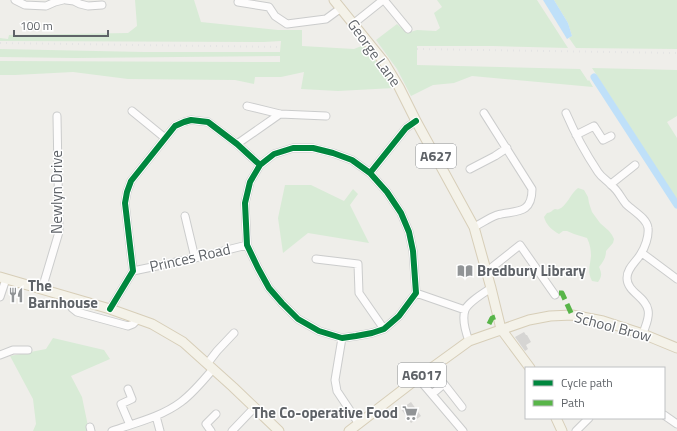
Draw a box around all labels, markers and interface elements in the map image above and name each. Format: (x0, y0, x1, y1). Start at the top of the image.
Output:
scale bar (14, 12, 108, 38)
street label: George Lane (342, 14, 407, 91)
text: 100 m (20, 16, 53, 35)
road number: A627 (416, 144, 456, 168)
street label: Newlyn Drive (45, 150, 68, 234)
street label: Princes Road (147, 237, 233, 278)
place label: Bredbury Library (477, 259, 586, 282)
library icon: Bredbury Library (456, 262, 474, 280)
place label: The Barnhouse (28, 274, 98, 314)
restaurant icon: The Barnhouse (7, 286, 25, 304)
street label: School Brow (572, 305, 654, 348)
road number: A6017 (398, 363, 446, 387)
legend (525, 367, 665, 419)
text: Cycle path (561, 373, 613, 392)
text: Path (561, 393, 585, 412)
place label: The Co-operative Food (252, 401, 398, 424)
supermarket icon: The Co-operative Food (401, 404, 419, 422)

